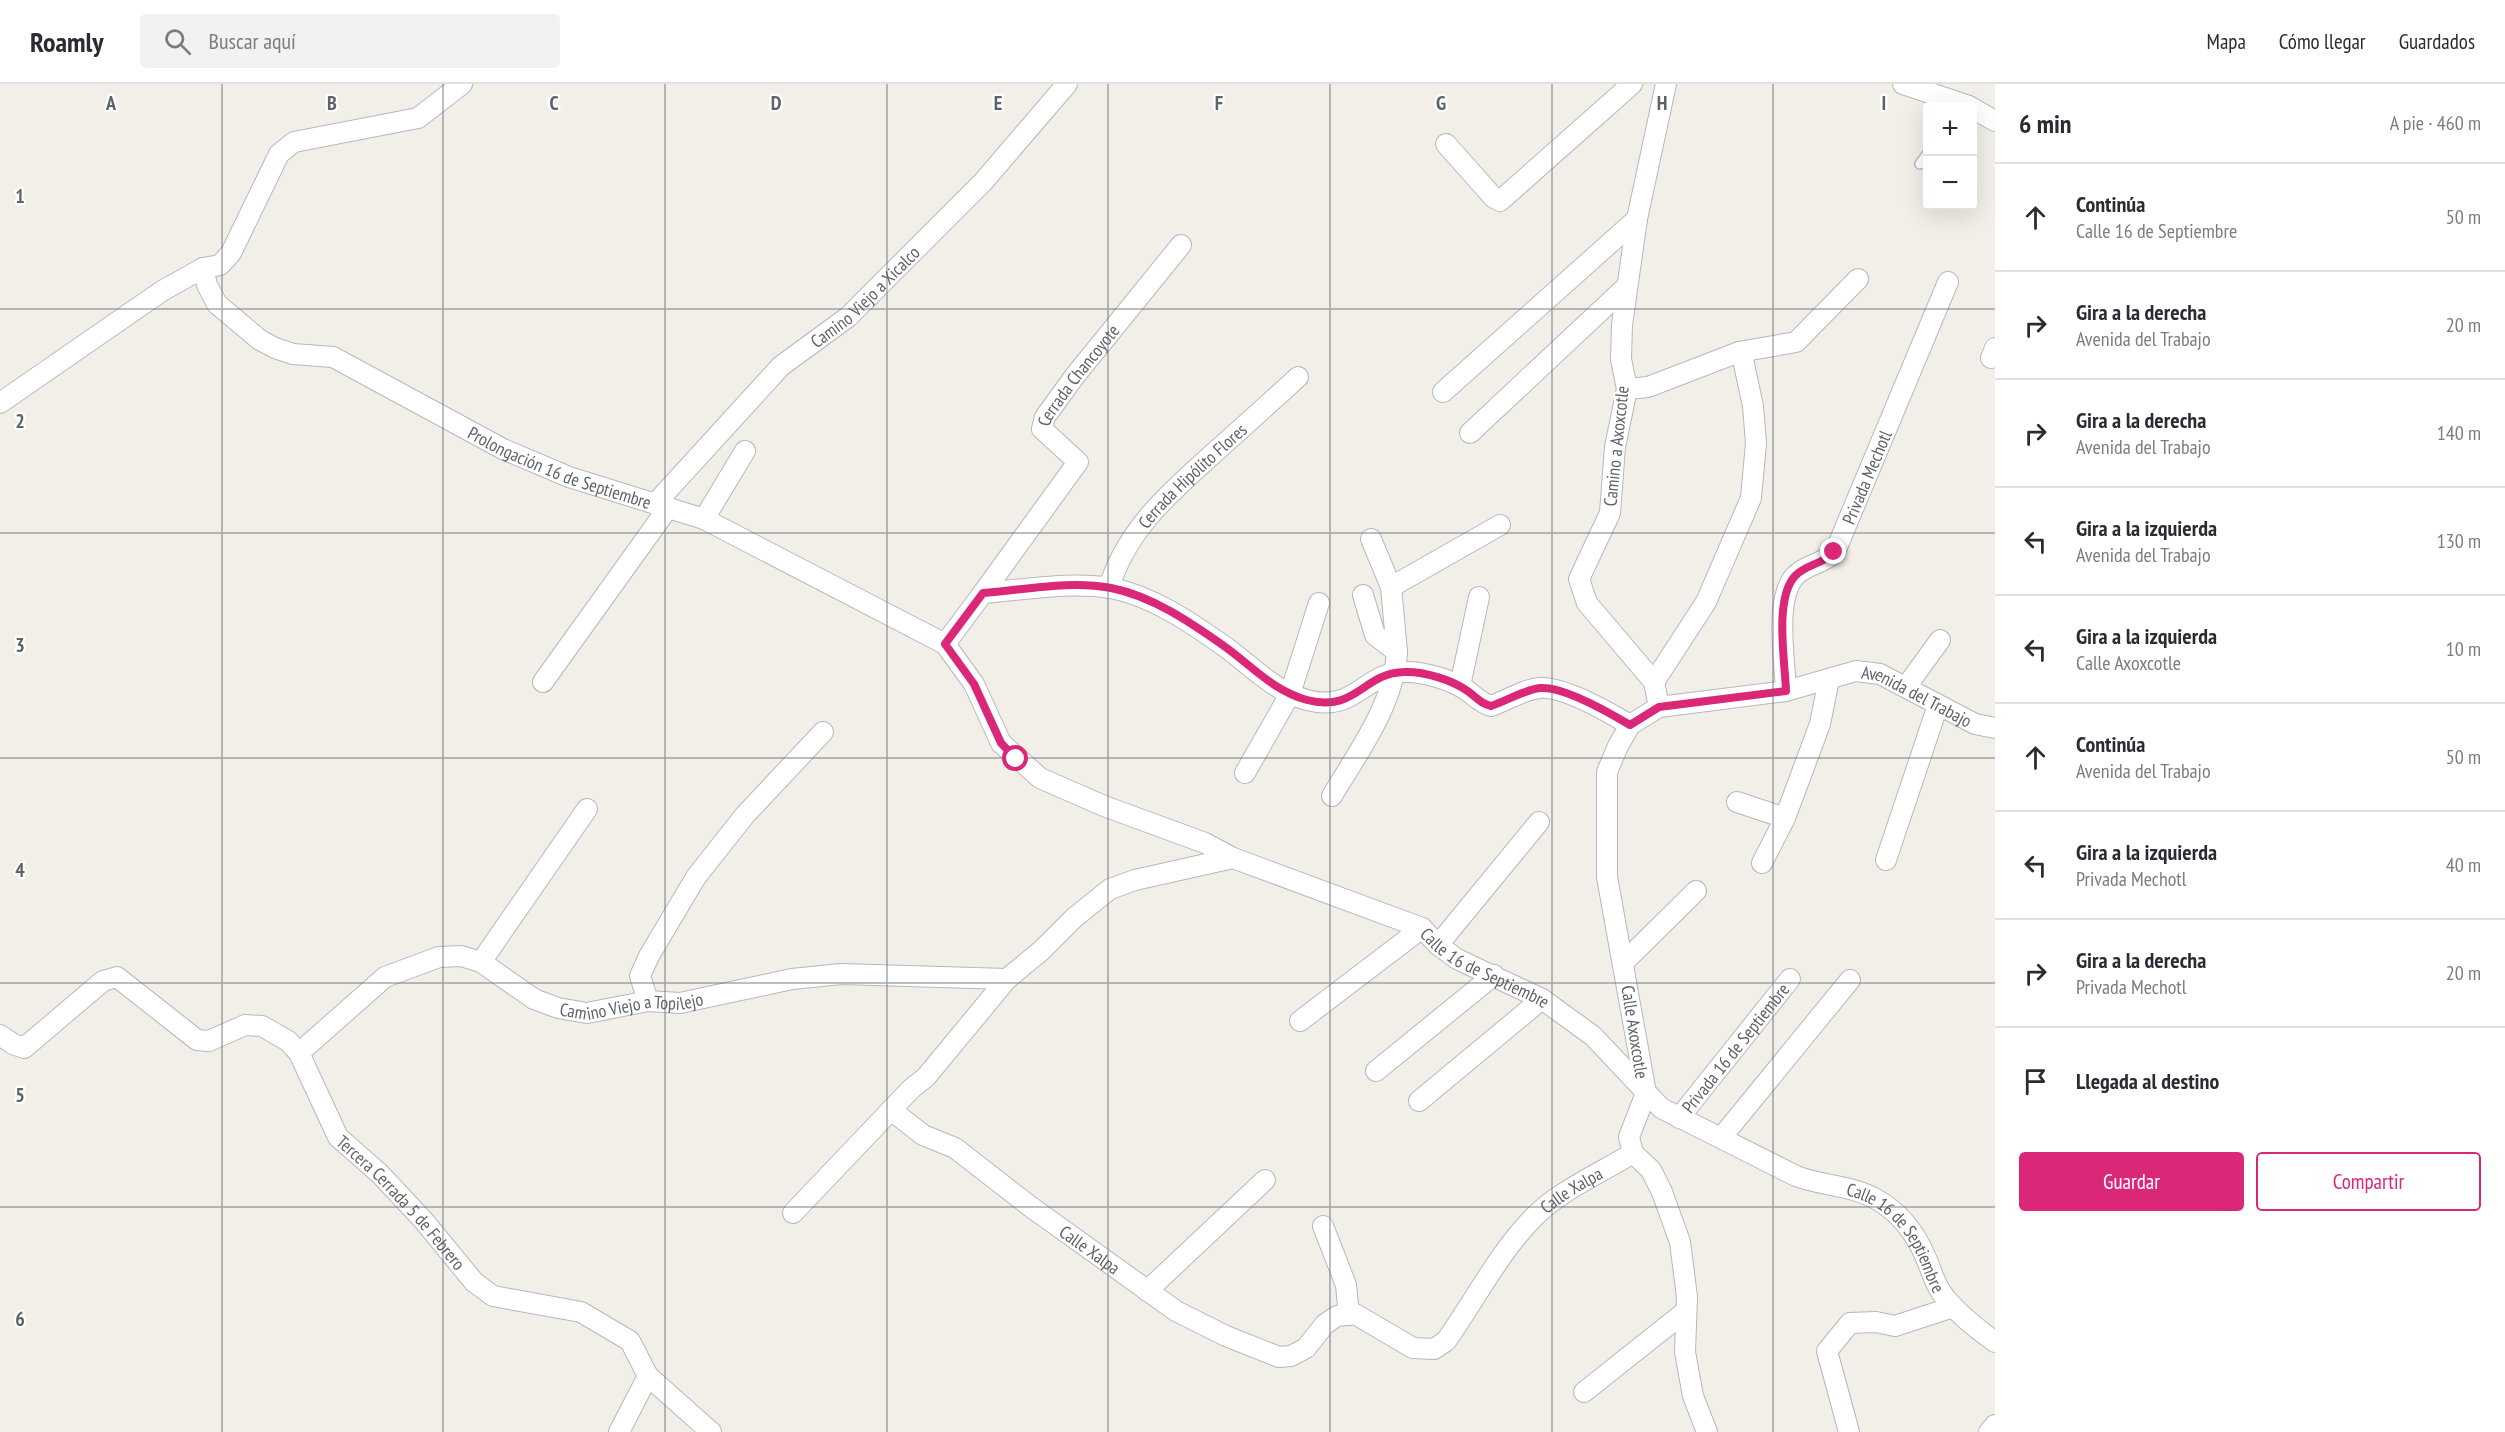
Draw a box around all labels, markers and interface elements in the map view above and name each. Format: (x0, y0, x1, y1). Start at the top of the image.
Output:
search box (140, 14, 560, 68)
text: Roamly (30, 23, 104, 60)
icon: search (161, 25, 194, 58)
text: Buscar aquí (209, 27, 296, 55)
text: Mapa (2207, 28, 2246, 55)
text: Cómo llegar (2279, 28, 2366, 55)
text: Guardados (2399, 28, 2475, 55)
text: A (105, 90, 117, 116)
text: B (327, 90, 337, 116)
text: C (549, 90, 559, 116)
text: D (771, 90, 782, 116)
text: E (994, 90, 1002, 116)
text: F (1215, 90, 1223, 116)
text: G (1436, 90, 1446, 116)
text: H (1657, 90, 1667, 116)
text: I (1882, 90, 1886, 116)
map controls (1923, 102, 1977, 210)
button: + (1923, 102, 1977, 156)
text: 6 min (2019, 107, 2072, 140)
text: A pie · 460 m (2390, 110, 2481, 136)
button: − (1923, 156, 1977, 210)
text: 1 (15, 183, 25, 209)
text: Continúa (2076, 190, 2145, 218)
icon: ahead (2019, 201, 2052, 234)
text: 50 m (2446, 204, 2481, 230)
text: Calle 16 de Septiembre (2076, 218, 2237, 244)
street label: Camino Viejo a Xicalco (806, 241, 924, 352)
text: Gira a la derecha (2076, 298, 2206, 326)
icon: right (2019, 309, 2052, 342)
text: 20 m (2446, 312, 2481, 338)
street label: Cerrada Chancoyote (1032, 319, 1124, 428)
text: Avenida del Trabajo (2076, 326, 2211, 352)
street label: Camino a Axoxcotle (1598, 385, 1634, 507)
text: Gira a la derecha (2076, 406, 2206, 434)
text: 2 (15, 408, 25, 434)
icon: right (2019, 417, 2052, 450)
street label: Cerrada Hipólito Flores (1132, 418, 1251, 533)
text: 140 m (2437, 420, 2481, 446)
street label: Prolongación 16 de Septiembre (464, 421, 654, 513)
street label: Privada Mechotl (1837, 426, 1897, 527)
text: Avenida del Trabajo (2076, 434, 2211, 460)
text: Gira a la izquierda (2076, 514, 2217, 542)
icon: left (2019, 525, 2052, 558)
text: 130 m (2437, 528, 2481, 554)
route end (1820, 538, 1846, 564)
text: Avenida del Trabajo (2076, 542, 2211, 568)
text: Gira a la izquierda (2076, 622, 2217, 650)
text: 3 (15, 632, 25, 658)
icon: left (2019, 633, 2052, 666)
text: 10 m (2446, 636, 2481, 662)
text: Calle Axoxcotle (2076, 650, 2181, 676)
street label: Avenida del Trabajo (1860, 660, 1976, 732)
text: Continúa (2076, 730, 2145, 758)
icon: ahead (2019, 741, 2052, 774)
text: 50 m (2446, 744, 2481, 770)
route start (1002, 745, 1028, 771)
text: Avenida del Trabajo (2076, 758, 2211, 784)
text: Gira a la izquierda (2076, 838, 2217, 866)
icon: left (2019, 849, 2052, 882)
text: 40 m (2446, 852, 2481, 878)
text: 4 (15, 857, 25, 883)
text: Privada Mechotl (2076, 866, 2187, 892)
street label: Calle 16 de Septiembre (1416, 922, 1555, 1013)
text: Gira a la derecha (2076, 946, 2206, 974)
icon: right (2019, 957, 2052, 990)
text: 20 m (2446, 960, 2481, 986)
text: Privada Mechotl (2076, 974, 2187, 1000)
street label: Privada 16 de Septiembre (1676, 978, 1794, 1117)
street label: Calle Axoxcotle (1616, 984, 1654, 1080)
street label: Camino Viejo a Topilejo (558, 987, 705, 1024)
icon: arrive (2019, 1065, 2052, 1098)
text: Llegada al destino (2076, 1067, 2219, 1095)
text: 5 (15, 1082, 25, 1108)
street label: Tercera Cerrada 5 de Febrero (332, 1130, 471, 1275)
button: Guardar (2019, 1152, 2244, 1211)
button: Compartir (2256, 1152, 2481, 1211)
street label: Calle Xalpa (1535, 1161, 1606, 1218)
street label: Calle 16 de Septiembre (1844, 1177, 1950, 1297)
street label: Calle Xalpa (1055, 1220, 1125, 1279)
text: 6 (15, 1306, 25, 1332)

